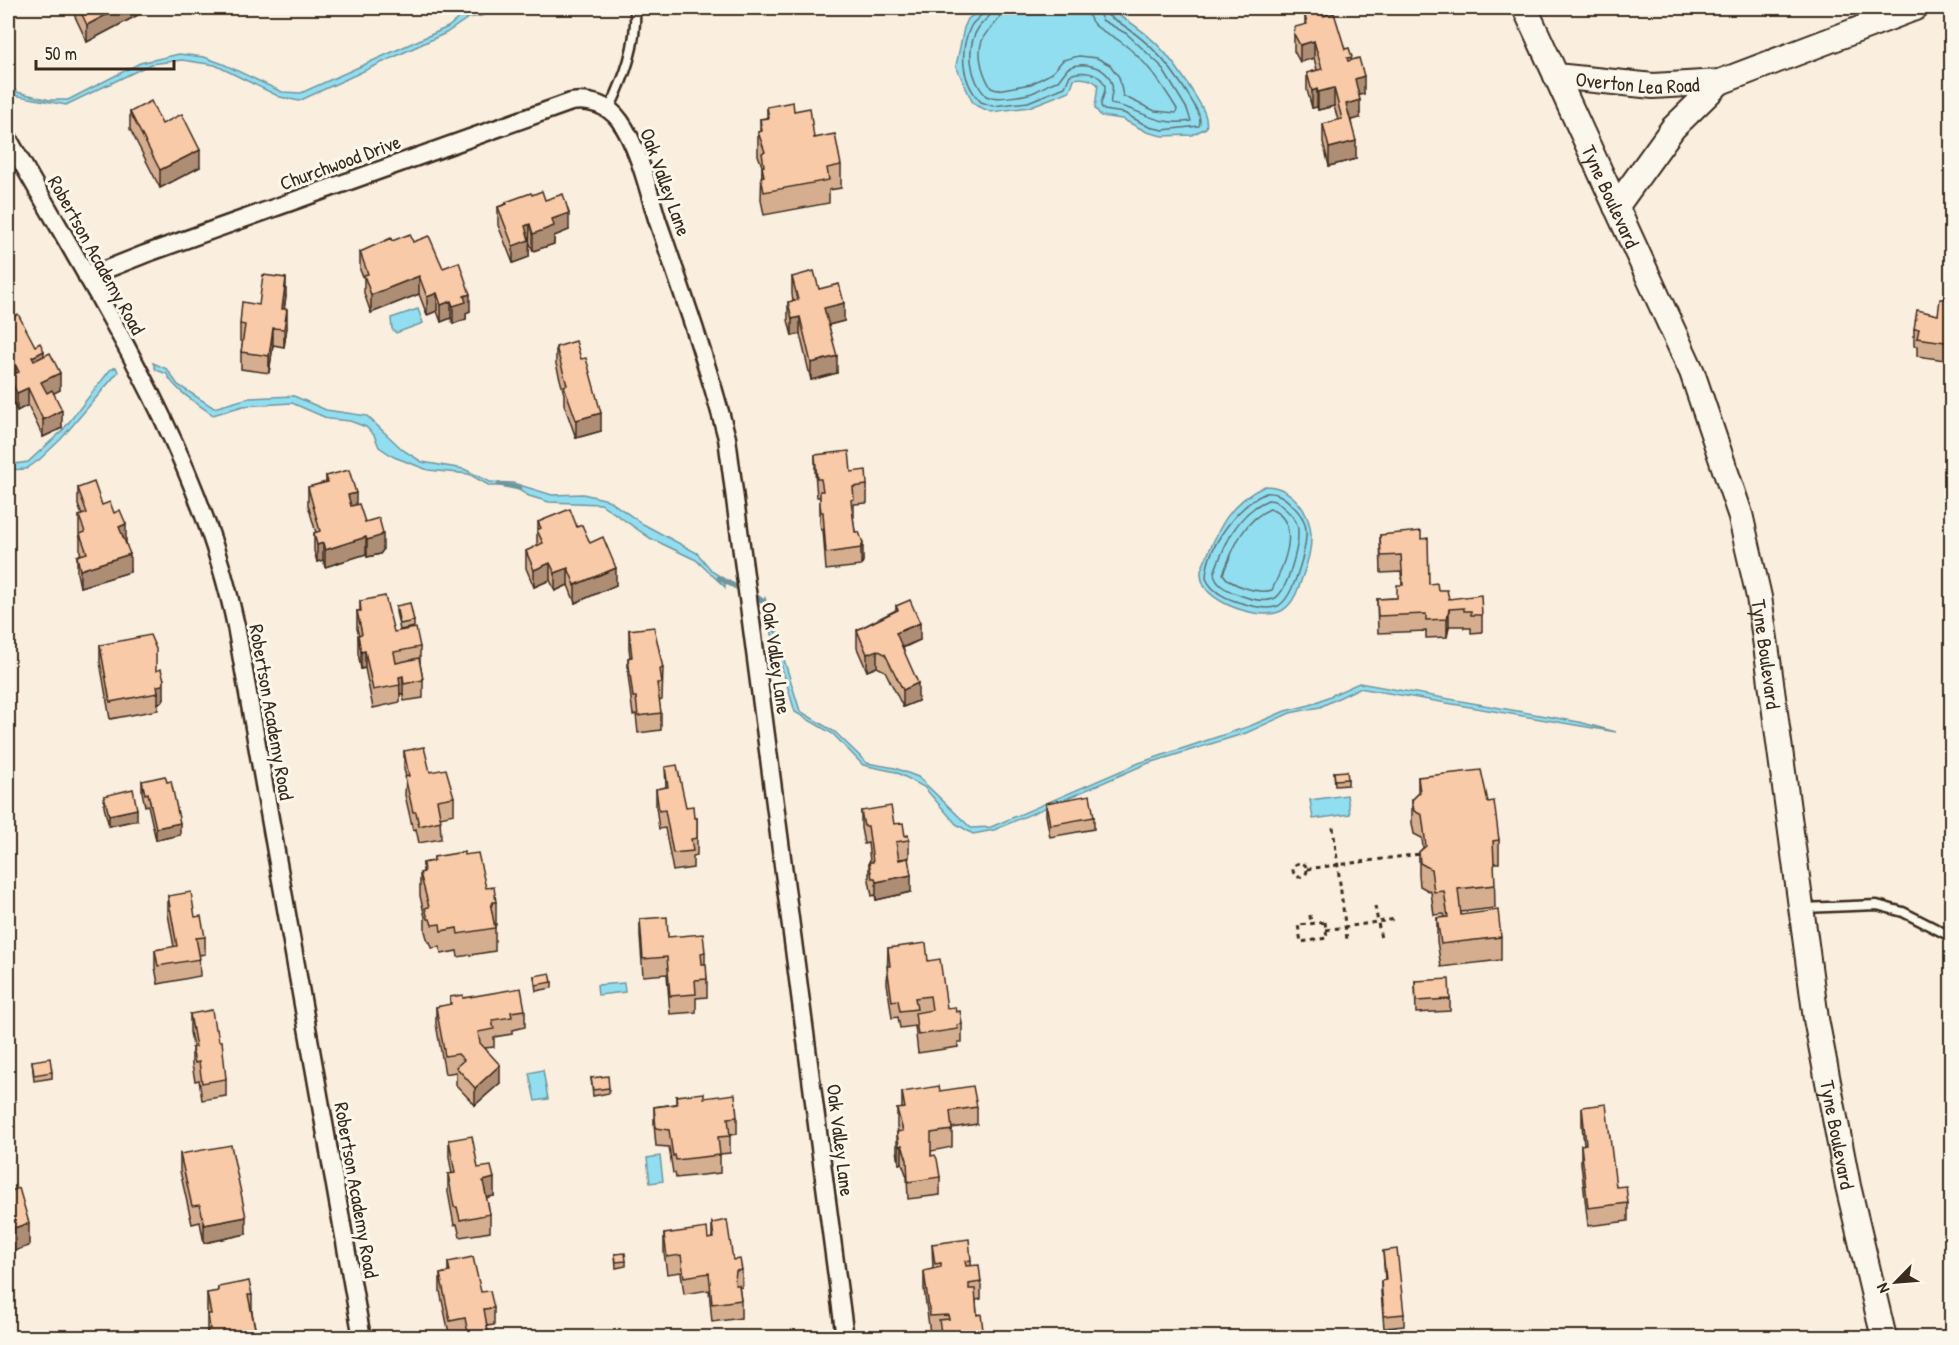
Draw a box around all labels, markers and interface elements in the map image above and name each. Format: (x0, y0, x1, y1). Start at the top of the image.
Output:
scale bar (36, 33, 174, 71)
text: 50 m (45, 41, 77, 66)
street label: Overton Lea Road (1574, 65, 1700, 100)
street label: Oak Valley Lane (634, 124, 698, 240)
street label: Churchwood Drive (276, 128, 404, 196)
street label: Tyne Boulevard (1576, 140, 1647, 252)
street label: Robertson Academy Road (42, 171, 152, 340)
street label: Tyne Boulevard (1746, 597, 1788, 711)
street label: Oak Valley Lane (756, 600, 798, 716)
street label: Robertson Academy Road (243, 622, 301, 802)
street label: Tyne Boulevard (1814, 1078, 1862, 1191)
street label: Oak Valley Lane (821, 1082, 861, 1198)
street label: Robertson Academy Road (328, 1100, 386, 1280)
north arrow (1866, 1252, 1926, 1312)
text: N (1870, 1279, 1894, 1297)

